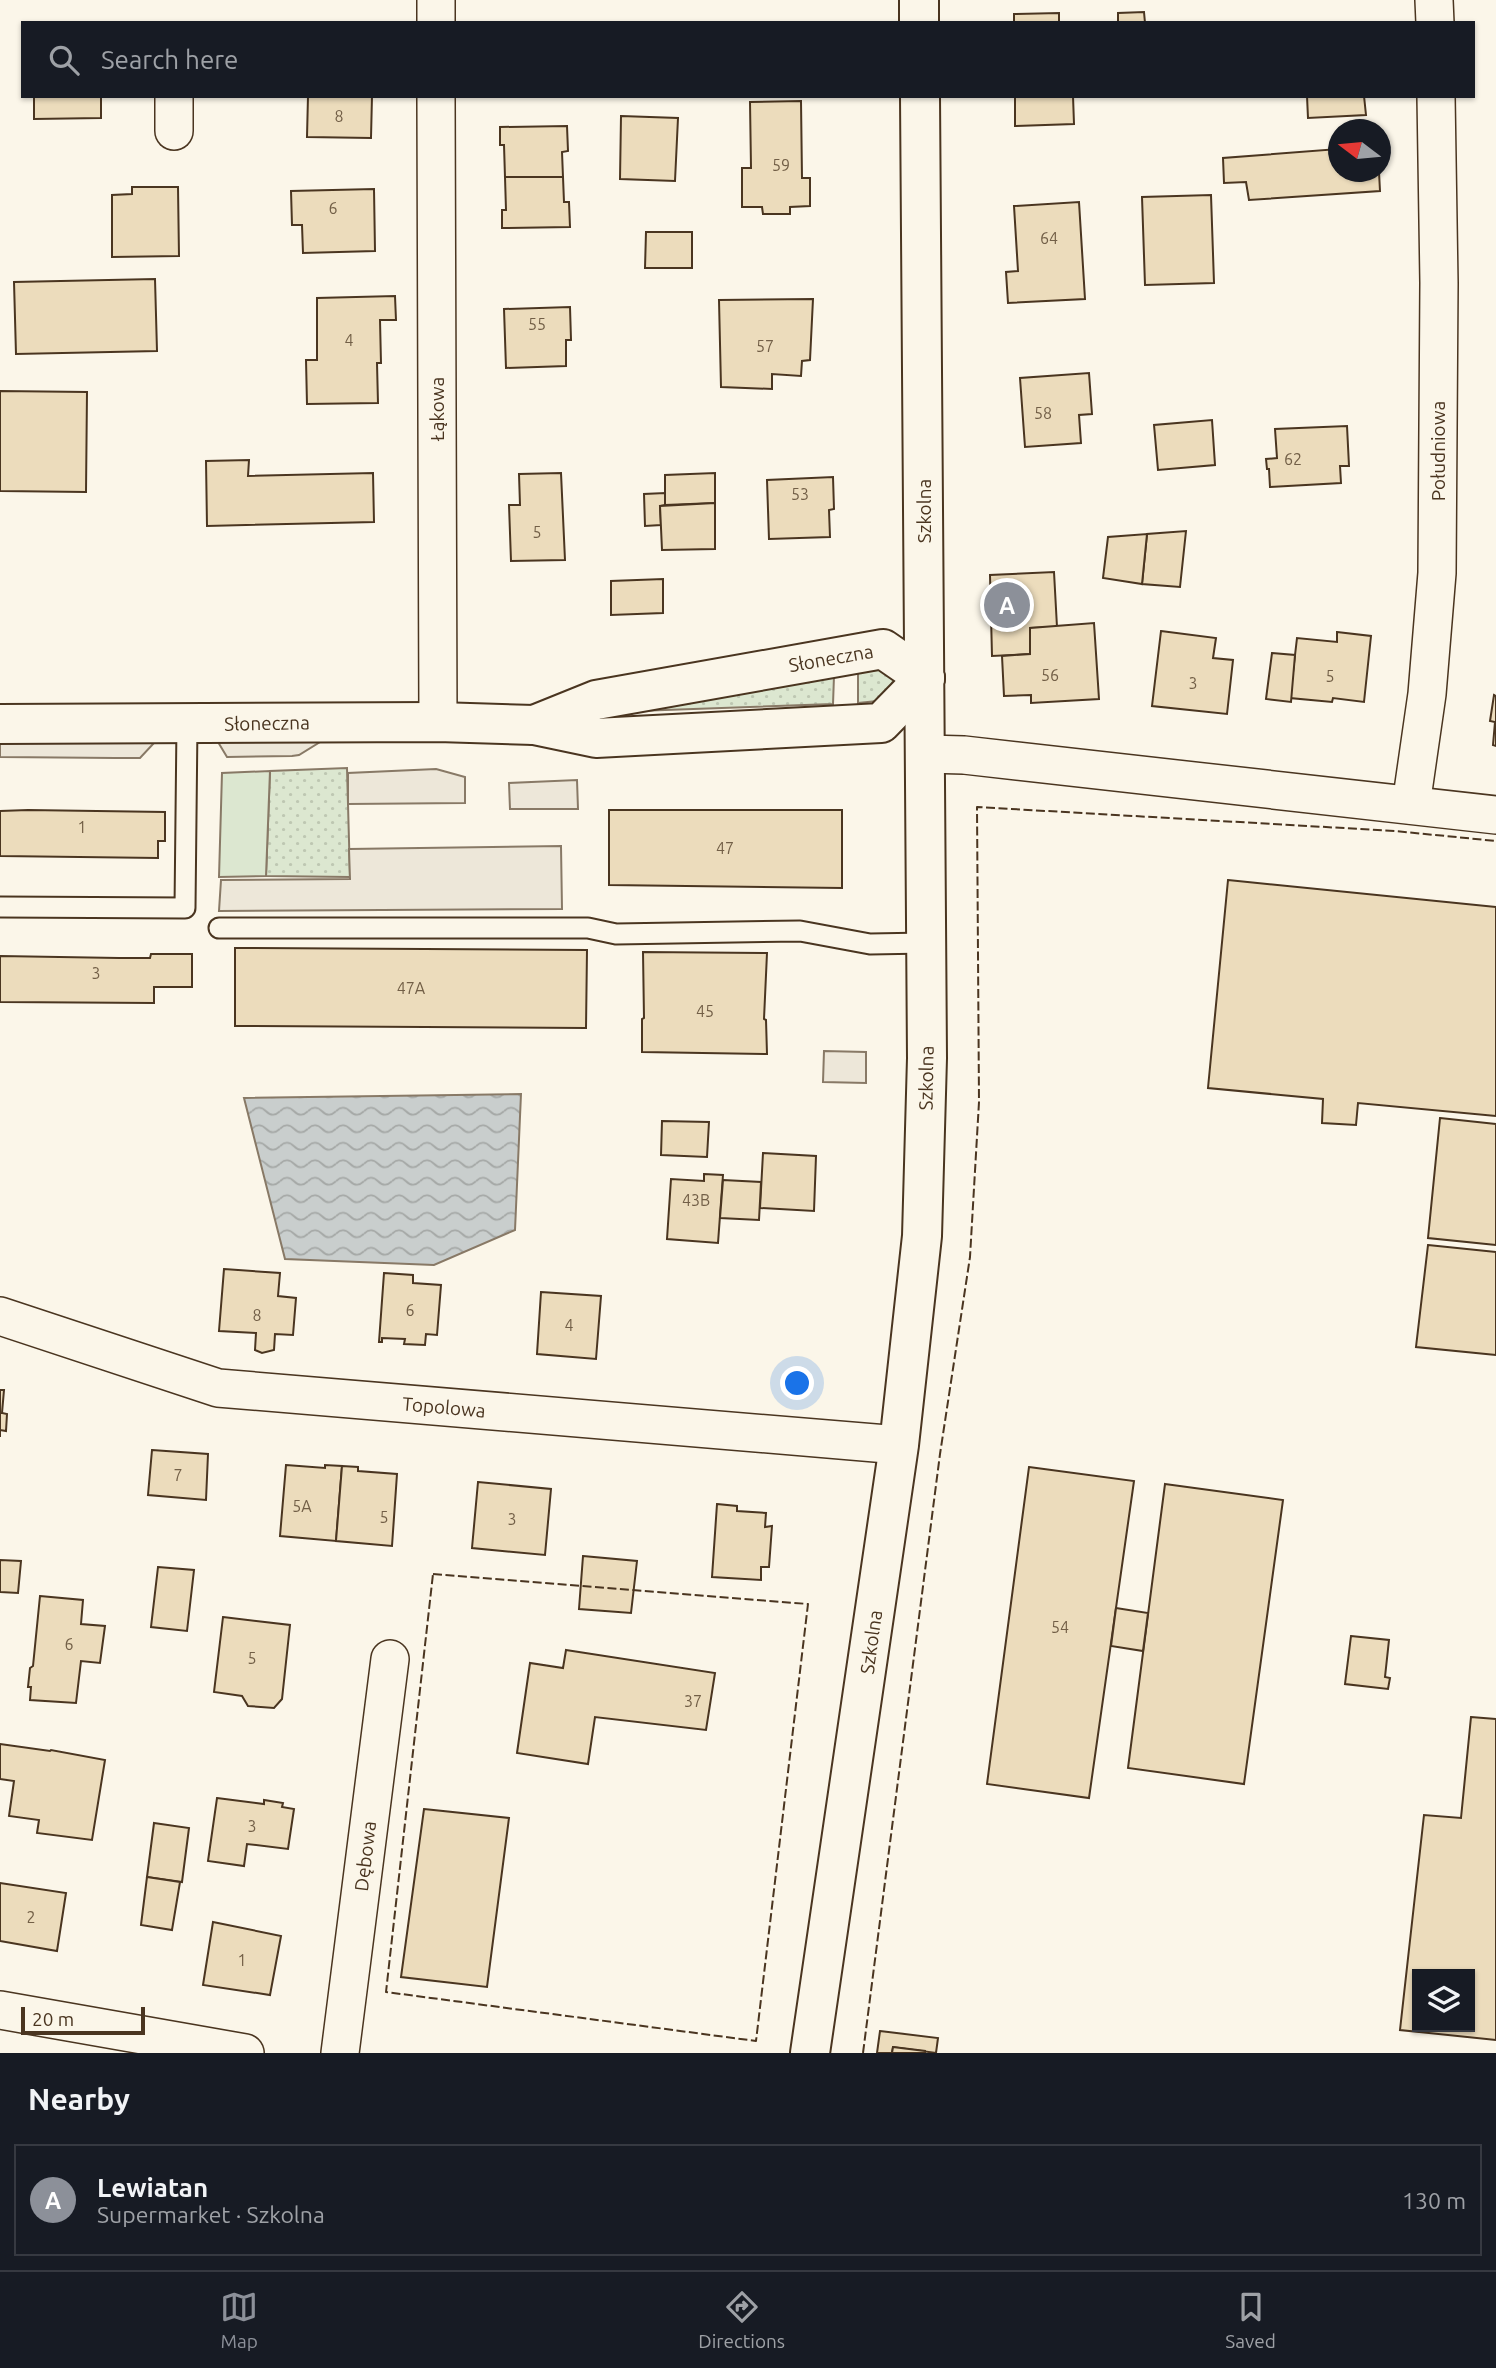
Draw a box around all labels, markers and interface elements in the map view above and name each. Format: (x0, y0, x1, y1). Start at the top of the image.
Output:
search box (21, 21, 1475, 98)
icon: search (45, 41, 83, 79)
text: Search here (101, 45, 238, 74)
house number: 8 (334, 107, 344, 125)
north arrow (1328, 119, 1391, 182)
house number: 59 (772, 156, 790, 174)
house number: 6 (328, 199, 338, 217)
house number: 64 (1040, 229, 1058, 247)
house number: 55 (528, 315, 546, 333)
house number: 4 (344, 331, 354, 349)
house number: 57 (756, 337, 774, 355)
street label: Łąkowa (426, 377, 448, 441)
street label: Południowa (1427, 401, 1449, 501)
house number: 58 (1034, 404, 1052, 422)
house number: 62 (1284, 450, 1302, 468)
street label: Szkolna (913, 479, 935, 543)
house number: 53 (791, 485, 809, 503)
house number: 5 (532, 523, 542, 541)
pin: A (984, 579, 1030, 631)
street label: Słoneczna (787, 640, 875, 676)
house number: 56 (1041, 666, 1059, 684)
house number: 5 (1325, 667, 1335, 685)
house number: 3 (1188, 674, 1198, 692)
street label: Słoneczna (224, 711, 310, 735)
house number: 1 (77, 818, 87, 836)
house number: 47 (716, 839, 734, 857)
house number: 3 (91, 964, 101, 982)
house number: 47A (397, 979, 426, 997)
house number: 45 (696, 1002, 714, 1020)
street label: Szkolna (914, 1046, 938, 1110)
house number: 43B (682, 1191, 710, 1209)
house number: 6 (405, 1301, 415, 1319)
house number: 8 (252, 1306, 262, 1324)
house number: 4 (564, 1316, 574, 1334)
your location (780, 1366, 814, 1400)
street label: Topolowa (401, 1392, 487, 1422)
house number: 7 (173, 1466, 183, 1484)
house number: 5A (292, 1497, 312, 1515)
house number: 5 (379, 1508, 389, 1526)
house number: 3 (507, 1510, 517, 1528)
street label: Szkolna (856, 1608, 886, 1676)
house number: 54 (1051, 1618, 1069, 1636)
house number: 6 (64, 1635, 74, 1653)
house number: 5 (247, 1649, 257, 1667)
house number: 37 (684, 1692, 702, 1710)
house number: 3 (247, 1817, 257, 1835)
street label: Dębowa (350, 1820, 380, 1892)
house number: 2 (26, 1908, 36, 1926)
house number: 1 (237, 1951, 247, 1969)
map controls (1412, 1969, 1475, 2032)
button: layers (1412, 1969, 1475, 2032)
scale bar (21, 2004, 145, 2036)
text: 20 m (32, 2008, 74, 2030)
text: Nearby (28, 2082, 130, 2116)
text: Lewiatan (97, 2173, 208, 2202)
text: A (45, 2188, 61, 2213)
text: 130 m (1402, 2188, 1466, 2213)
text: Supermarket · Szkolna (97, 2202, 325, 2227)
tab: Map (220, 2288, 258, 2352)
tab: Directions (698, 2288, 785, 2352)
tab: Saved (1225, 2288, 1276, 2352)

